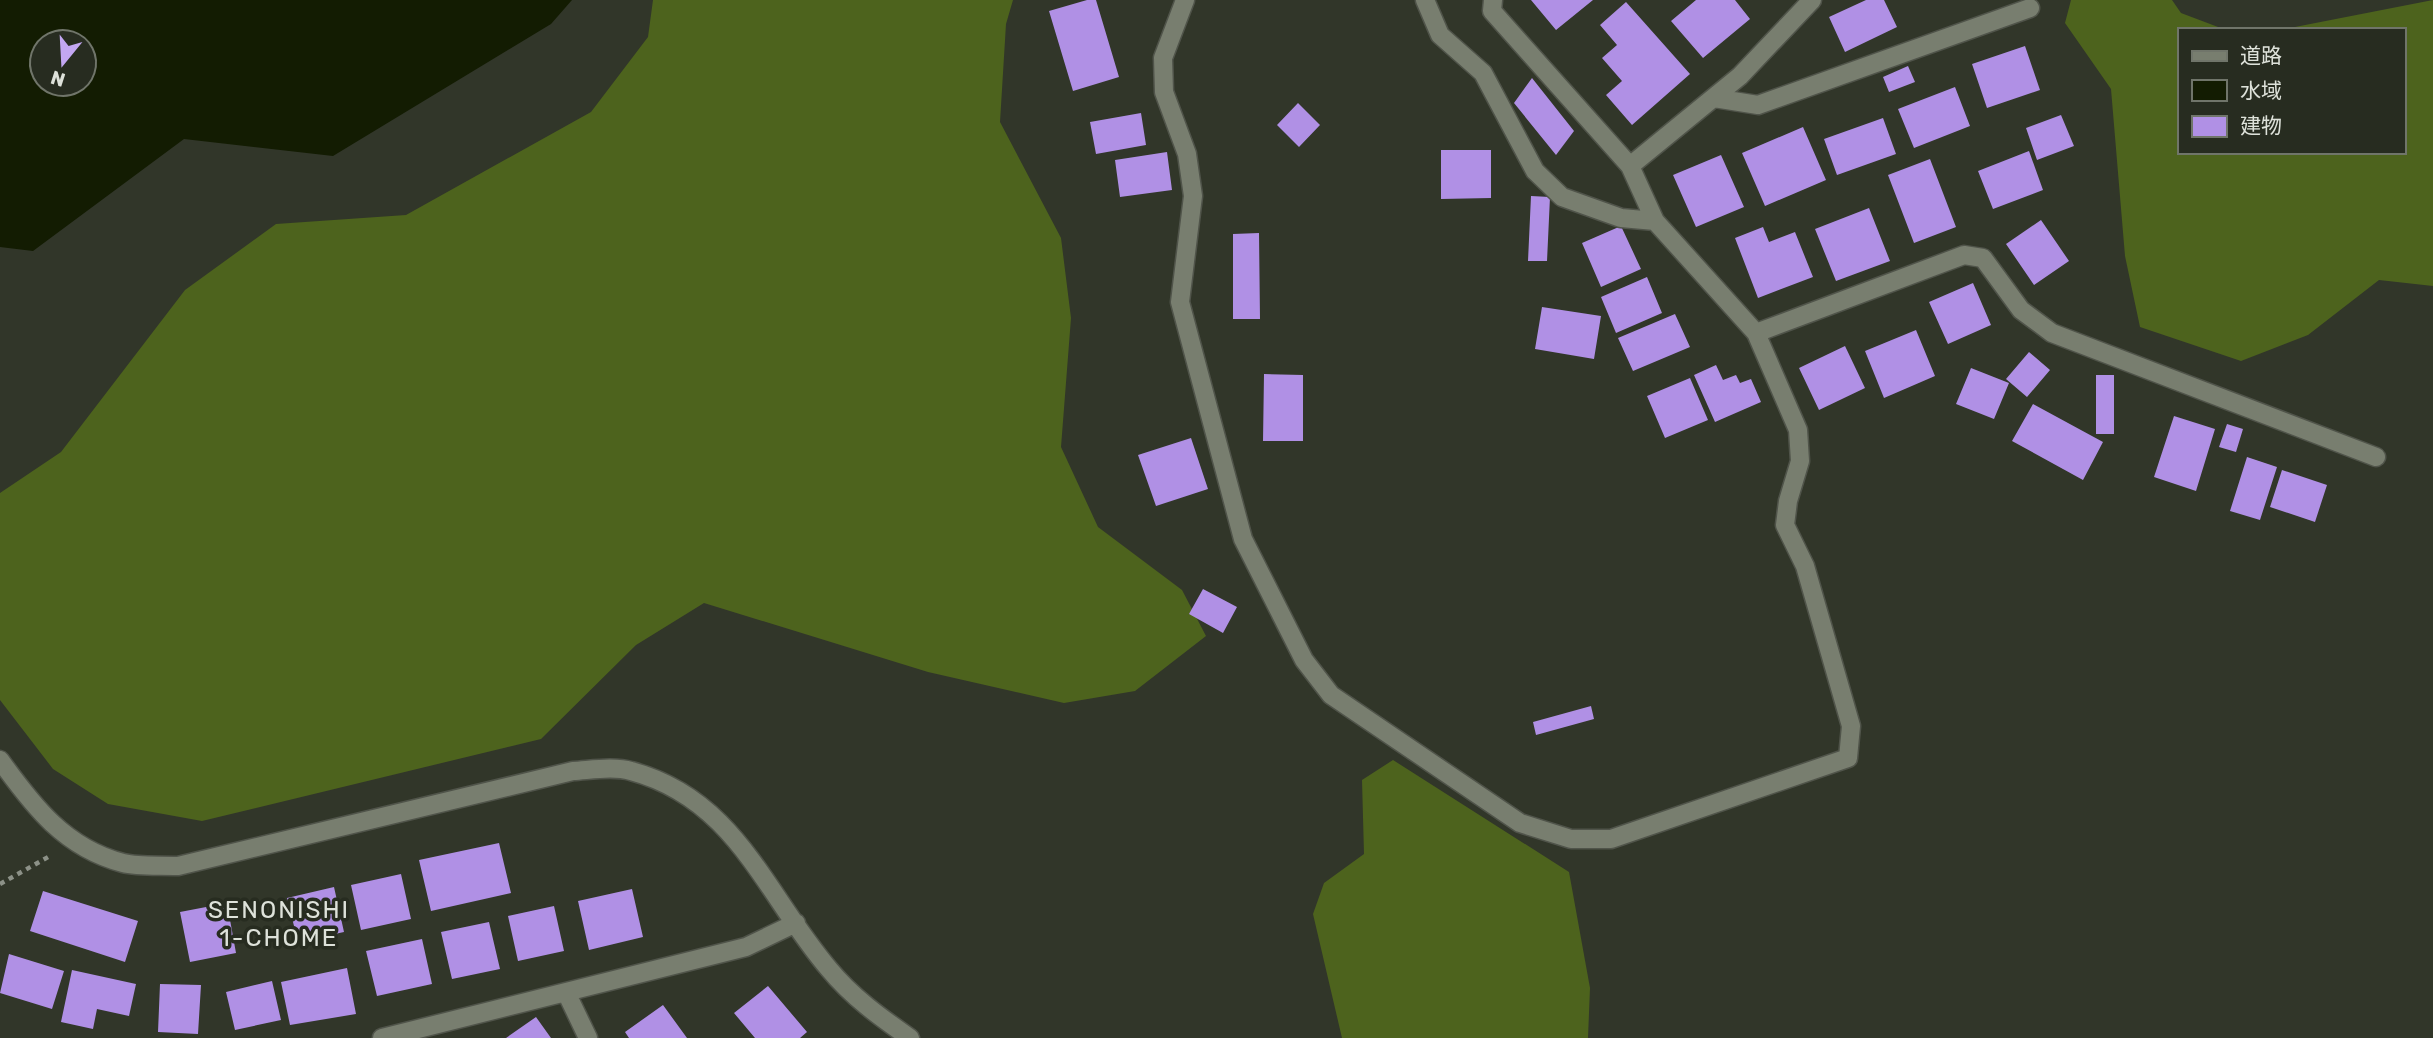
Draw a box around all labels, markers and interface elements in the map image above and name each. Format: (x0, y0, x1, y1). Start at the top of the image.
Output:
north arrow (28, 28, 98, 98)
legend (2178, 28, 2405, 154)
text: 道路 (2240, 43, 2282, 68)
text: N (48, 66, 68, 92)
text: 水域 (2240, 78, 2282, 103)
text: 建物 (2240, 113, 2282, 138)
district label: SENONISHI 1-CHOME (208, 896, 350, 952)

